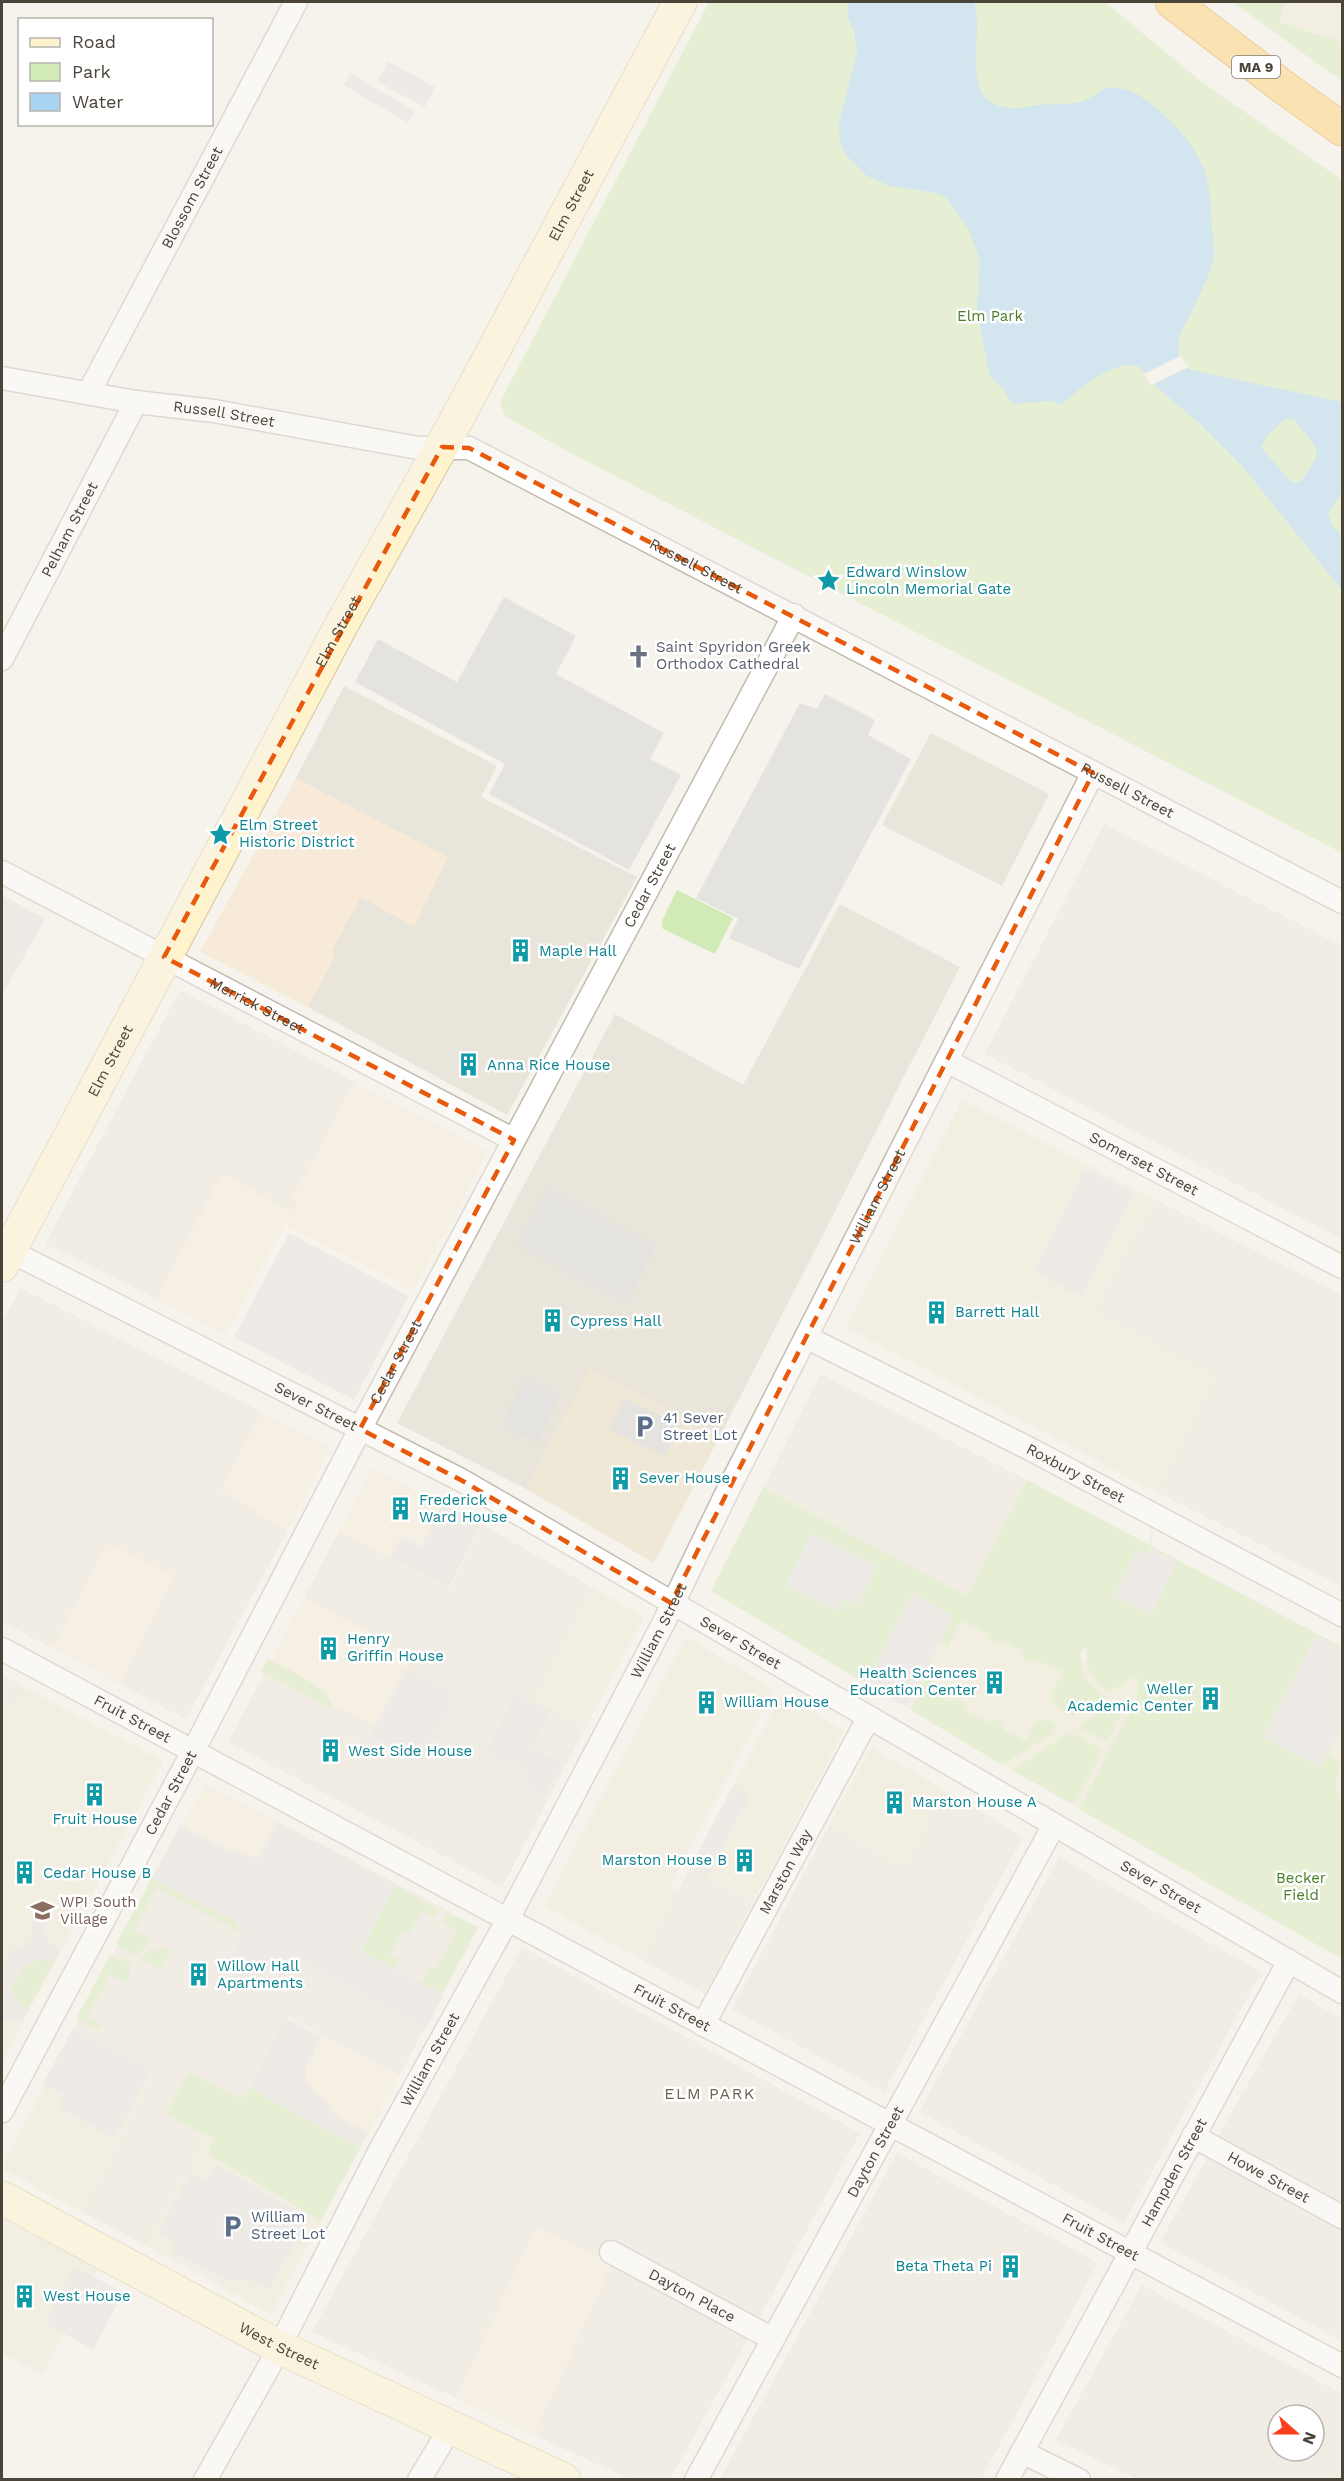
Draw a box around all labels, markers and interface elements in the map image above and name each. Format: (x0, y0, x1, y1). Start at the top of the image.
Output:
legend (18, 18, 213, 126)
text: Road (72, 31, 116, 52)
road number: MA 9 (1232, 56, 1280, 78)
text: Park (72, 61, 111, 82)
text: Water (72, 91, 124, 112)
street label: Blossom Street (158, 143, 227, 252)
street label: Elm Street (545, 166, 598, 244)
park label: Elm Park (957, 307, 1023, 325)
street label: Russell Street (172, 397, 277, 431)
street label: Pelham Street (37, 478, 102, 580)
street label: Russell Street (647, 534, 746, 598)
place label: Edward Winslow Lincoln Memorial Gate (846, 563, 1011, 598)
place icon: Edward Winslow Lincoln Memorial Gate (815, 568, 841, 594)
street label: Elm Street (312, 592, 365, 671)
place label: Saint Spyridon Greek Orthodox Cathedral (656, 638, 811, 673)
church icon: Saint Spyridon Greek Orthodox Cathedral (625, 643, 651, 669)
street label: Russell Street (1078, 759, 1178, 822)
place label: Elm Street Historic District (239, 816, 355, 851)
place icon: Elm Street Historic District (208, 821, 234, 847)
street label: Cedar Street (620, 840, 680, 931)
building icon: Maple Hall (508, 938, 534, 964)
place label: Maple Hall (539, 942, 617, 960)
street label: Merrick Street (207, 973, 308, 1038)
street label: Elm Street (84, 1021, 137, 1100)
building icon: Anna Rice House (456, 1052, 482, 1078)
place label: Anna Rice House (487, 1056, 611, 1074)
street label: Somerset Street (1086, 1128, 1202, 1200)
street label: William Street (846, 1145, 909, 1247)
building icon: Barrett Hall (924, 1299, 950, 1325)
place label: Barrett Hall (955, 1303, 1039, 1321)
building icon: Cypress Hall (539, 1308, 565, 1334)
place label: Cypress Hall (570, 1312, 662, 1330)
street label: Cedar Street (366, 1316, 426, 1407)
street label: Sever Street (271, 1378, 361, 1435)
place label: 41 Sever Street Lot (663, 1409, 738, 1444)
parking icon: 41 Sever Street Lot (632, 1414, 658, 1440)
street label: Roxbury Street (1023, 1440, 1128, 1507)
building icon: Sever House (608, 1465, 634, 1491)
place label: Sever House (639, 1469, 730, 1487)
place label: Frederick Ward House (419, 1491, 507, 1526)
building icon: Frederick Ward House (388, 1496, 414, 1522)
street label: William Street (627, 1579, 691, 1682)
street label: Sever Street (697, 1612, 785, 1673)
place label: Henry Griffin House (347, 1630, 444, 1665)
building icon: Henry Griffin House (316, 1635, 342, 1661)
place label: Health Sciences Education Center (850, 1664, 977, 1699)
building icon: Health Sciences Education Center (982, 1669, 1008, 1695)
place label: Weller Academic Center (1067, 1680, 1193, 1715)
building icon: Weller Academic Center (1198, 1685, 1224, 1711)
building icon: William House (693, 1689, 719, 1715)
street label: Fruit Street (91, 1691, 175, 1747)
place label: William House (724, 1693, 829, 1711)
building icon: West Side House (317, 1738, 343, 1764)
place label: West Side House (348, 1742, 472, 1760)
street label: Cedar Street (141, 1747, 201, 1838)
building icon: Fruit House (82, 1782, 108, 1808)
building icon: Marston House A (881, 1789, 907, 1815)
place label: Marston House A (912, 1793, 1037, 1811)
place label: Fruit House (52, 1810, 138, 1828)
street label: Marston Way (755, 1826, 816, 1917)
building icon: Marston House B (732, 1847, 758, 1873)
place label: Marston House B (602, 1851, 727, 1869)
street label: Sever Street (1117, 1856, 1205, 1918)
building icon: Cedar House B (12, 1860, 38, 1886)
place label: Cedar House B (43, 1864, 151, 1882)
park label: Becker Field (1276, 1869, 1326, 1904)
place label: WPI South Village (60, 1893, 137, 1928)
school or university icon: WPI South Village (29, 1898, 55, 1924)
place label: Willow Hall Apartments (217, 1957, 303, 1992)
building icon: Willow Hall Apartments (186, 1962, 212, 1988)
street label: Fruit Street (631, 1980, 714, 2036)
street label: William Street (397, 2009, 464, 2110)
district label: ELM PARK (664, 2084, 756, 2103)
street label: Dayton Street (843, 2102, 908, 2201)
street label: Hampden Street (1137, 2114, 1211, 2230)
street label: Howe Street (1224, 2147, 1313, 2207)
place label: William Street Lot (251, 2208, 326, 2243)
street label: Fruit Street (1059, 2209, 1143, 2265)
parking icon: William Street Lot (220, 2213, 246, 2239)
building icon: Beta Theta Pi (997, 2253, 1023, 2279)
place label: Beta Theta Pi (895, 2257, 992, 2275)
street label: Dayton Place (646, 2265, 738, 2326)
building icon: West House (12, 2283, 38, 2309)
place label: West House (43, 2287, 131, 2305)
street label: West Street (236, 2318, 322, 2374)
north arrow (1266, 2403, 1326, 2463)
text: N (1299, 2429, 1321, 2447)

